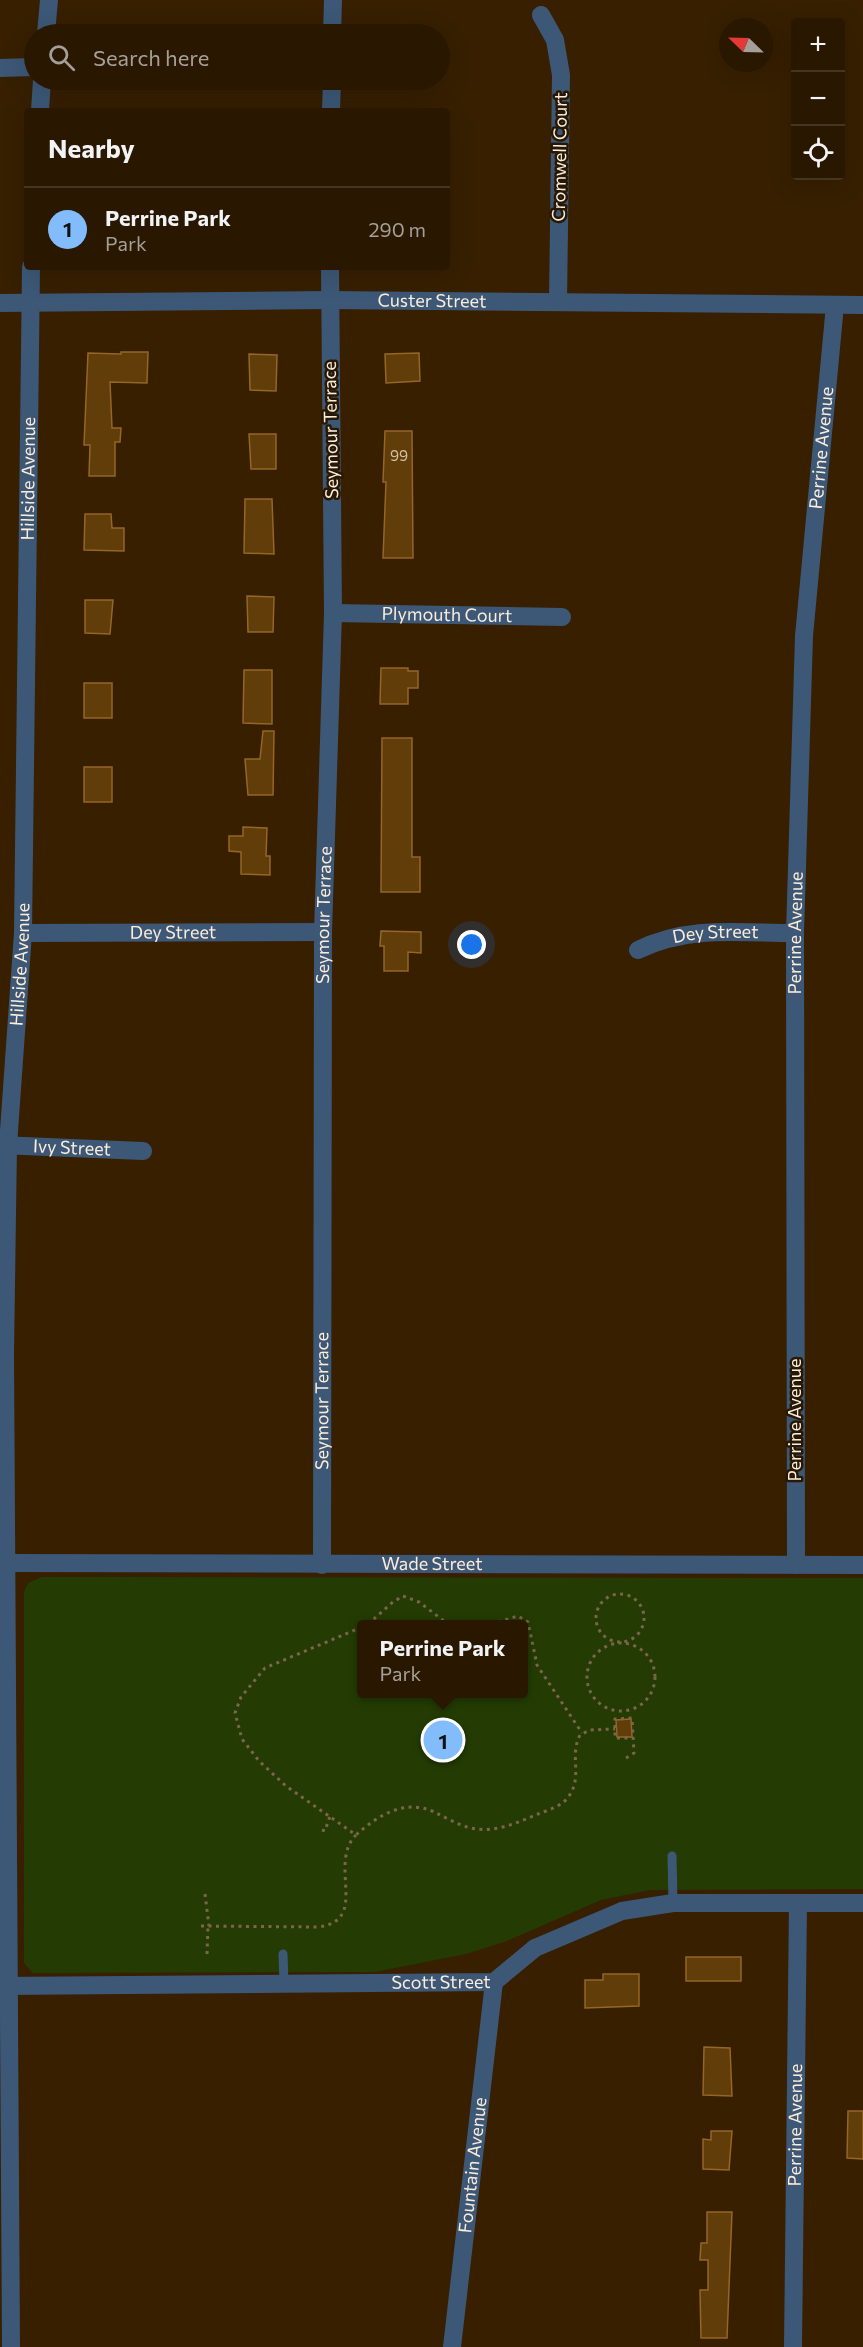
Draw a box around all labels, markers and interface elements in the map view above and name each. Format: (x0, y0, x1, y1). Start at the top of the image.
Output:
north arrow (719, 18, 773, 72)
map controls (791, 18, 845, 180)
button: + (791, 18, 845, 72)
search box (24, 24, 450, 90)
icon: search (45, 41, 78, 74)
text: Search here (93, 44, 209, 71)
button: − (791, 72, 845, 126)
street label: Cromwell Court (547, 92, 571, 222)
button: locate (791, 126, 845, 180)
text: Nearby (48, 132, 135, 163)
text: Perrine Park (105, 204, 231, 231)
text: 1 (63, 217, 72, 241)
text: 290 m (368, 217, 426, 241)
text: Park (105, 231, 147, 255)
street label: Custer Street (377, 288, 487, 311)
street label: Seymour Terrace (318, 361, 342, 499)
street label: Perrine Avenue (804, 386, 837, 510)
street label: Hillside Avenue (16, 417, 39, 540)
house number: 99 (390, 446, 408, 464)
street label: Plymouth Court (381, 602, 513, 626)
street label: Seymour Terrace (311, 846, 336, 984)
street label: Perrine Avenue (783, 871, 807, 994)
street label: Hillside Avenue (4, 903, 33, 1027)
street label: Dey Street (130, 920, 216, 943)
street label: Dey Street (670, 920, 759, 947)
your location (457, 930, 486, 959)
street label: Ivy Street (33, 1134, 111, 1160)
street label: Seymour Terrace (310, 1332, 332, 1470)
street label: Perrine Avenue (783, 1359, 805, 1481)
street label: Wade Street (381, 1552, 483, 1574)
popup (357, 1620, 528, 1698)
text: Perrine Park (380, 1634, 505, 1661)
text: Park (380, 1661, 421, 1685)
pin: 1 (424, 1718, 462, 1762)
street label: Scott Street (391, 1970, 491, 1993)
street label: Perrine Avenue (783, 2063, 806, 2187)
street label: Fountain Avenue (453, 2096, 491, 2234)

